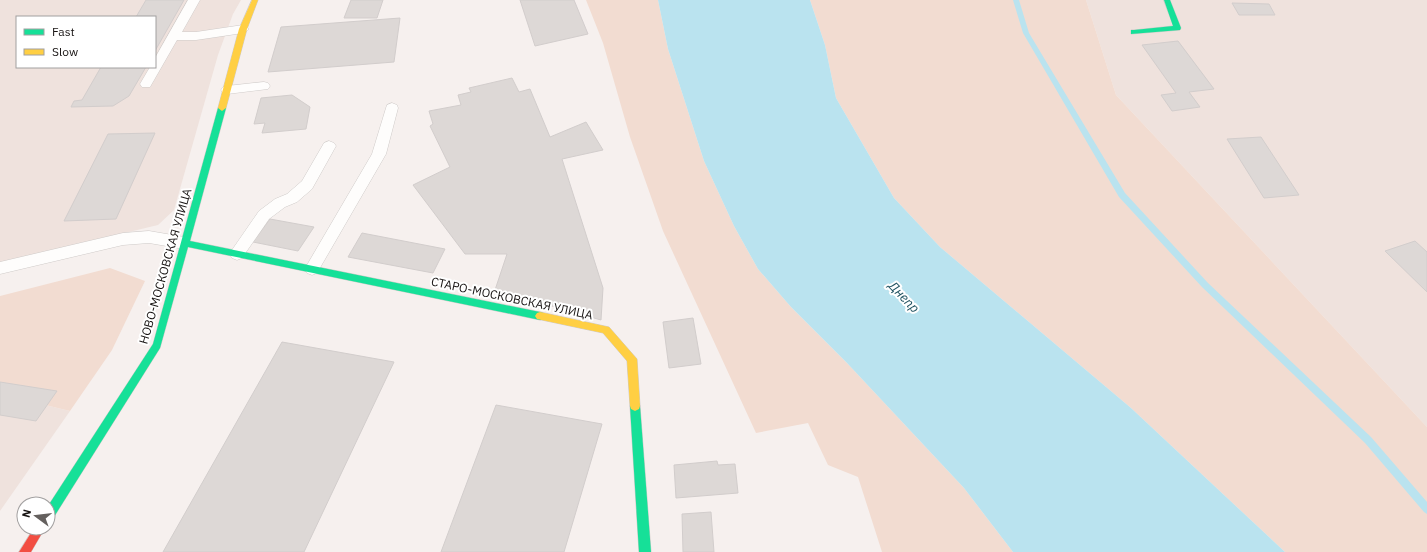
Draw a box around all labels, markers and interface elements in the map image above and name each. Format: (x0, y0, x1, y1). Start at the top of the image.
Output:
legend (16, 16, 156, 68)
text: Fast (52, 24, 75, 39)
text: Slow (52, 44, 78, 59)
street label: НОВО-МОСКОВСКАЯ УЛИЦА (136, 186, 195, 346)
street label: СТАРО-МОСКОВСКАЯ УЛИЦА (430, 274, 594, 323)
water label: Днепр (884, 277, 923, 316)
north arrow (16, 496, 56, 536)
text: N (19, 508, 34, 519)

